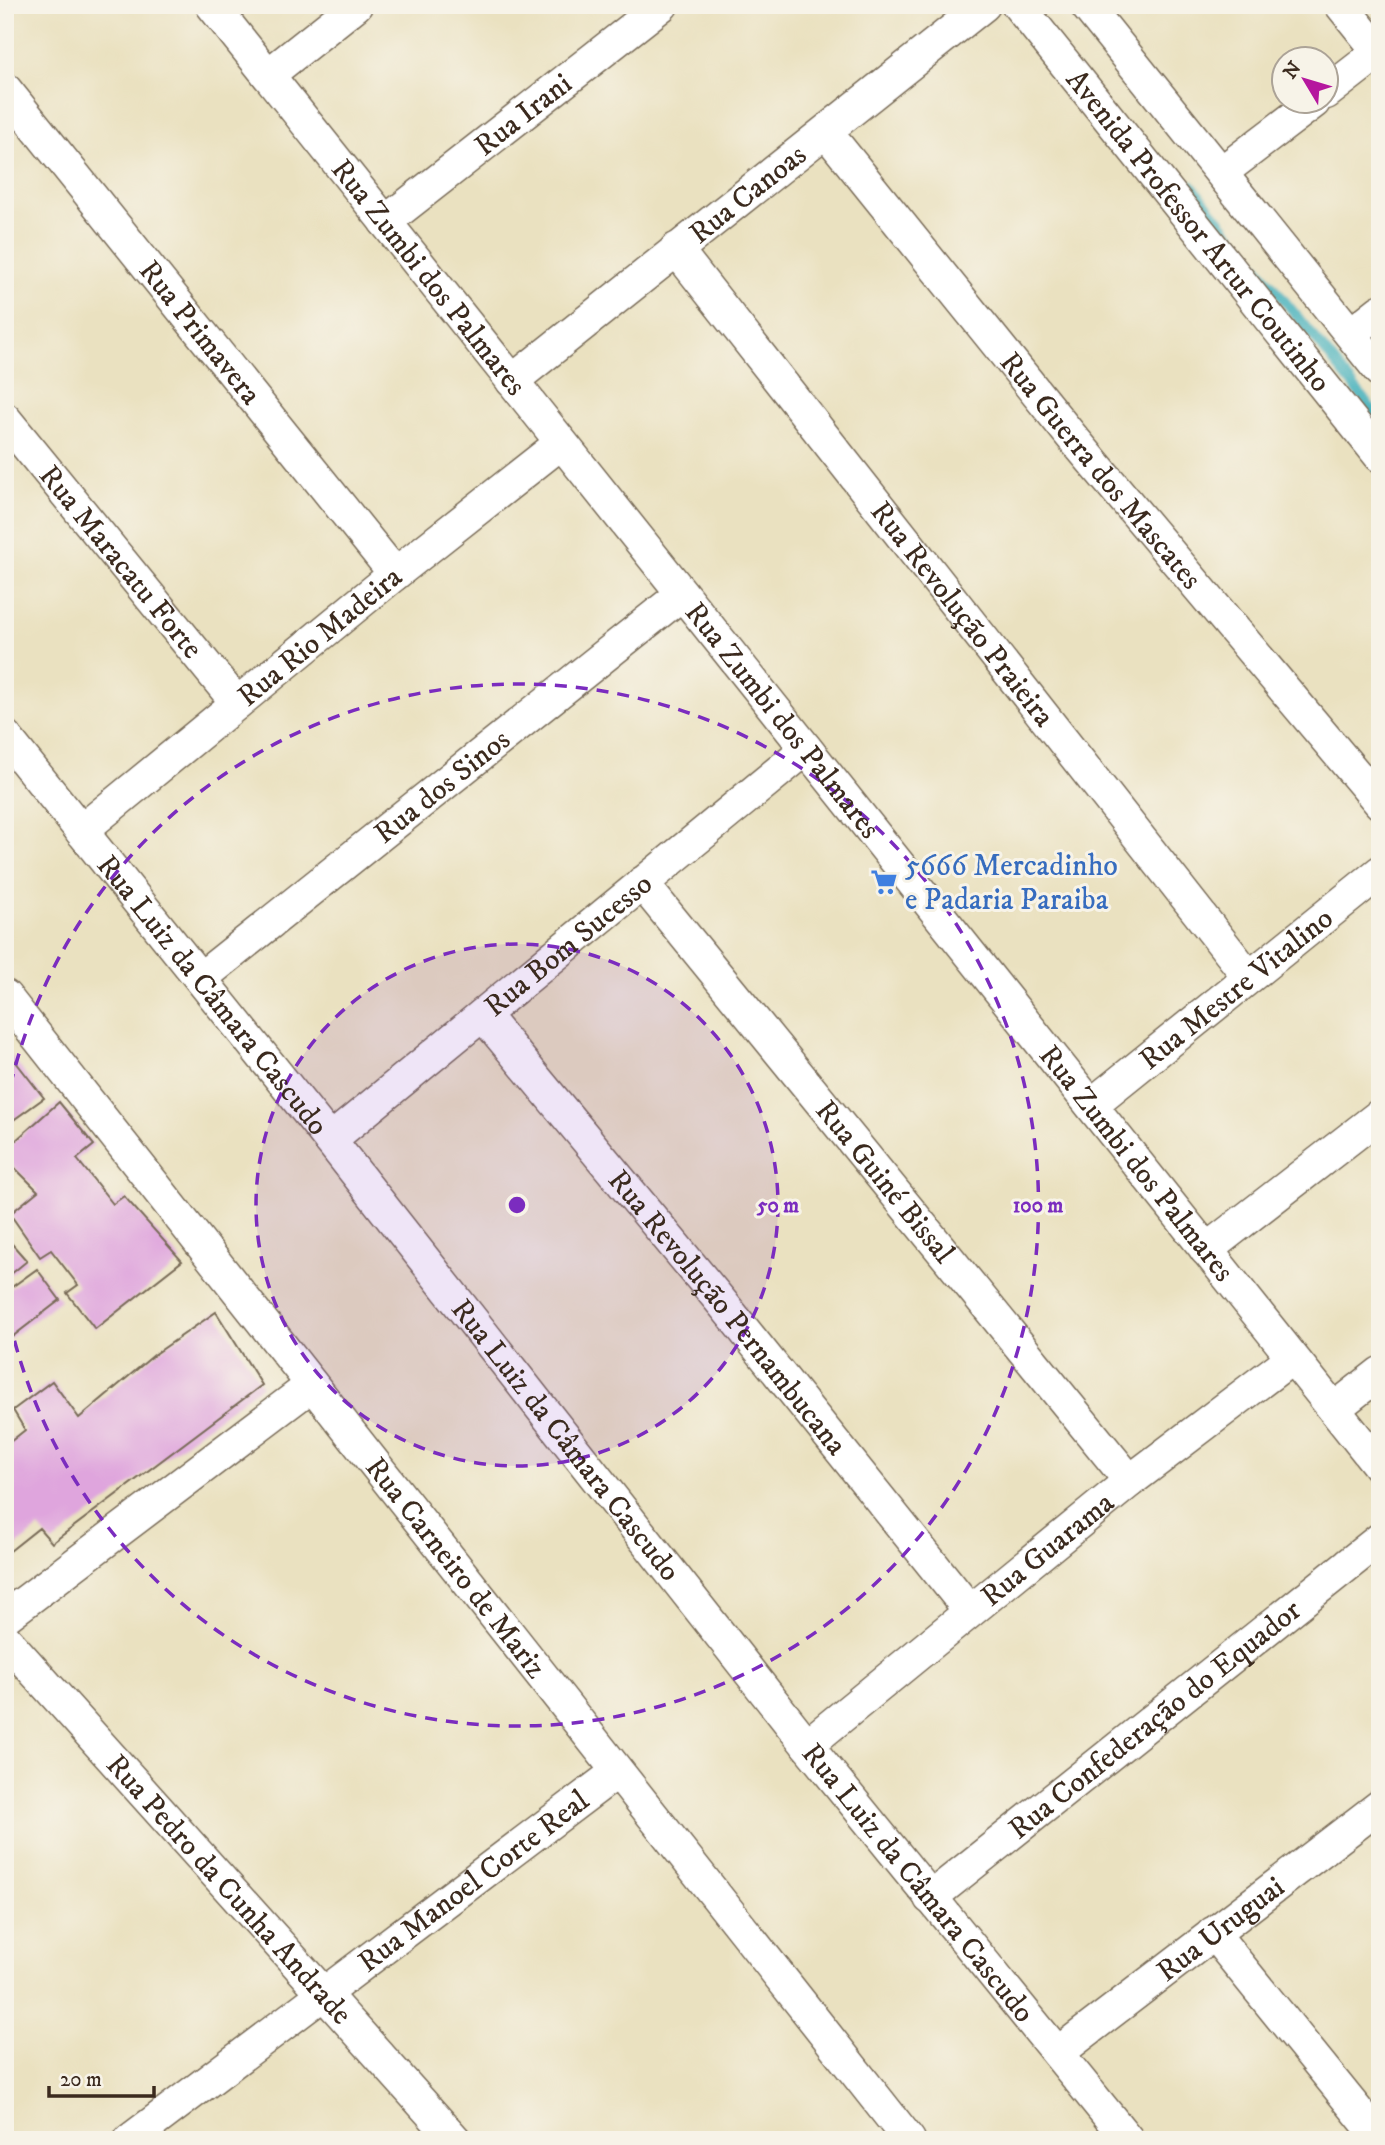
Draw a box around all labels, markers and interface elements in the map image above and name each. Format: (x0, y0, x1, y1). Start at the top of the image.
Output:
north arrow (1270, 46, 1340, 116)
text: N (1279, 57, 1307, 84)
street label: Avenida Professor Artur Coutinho (1057, 63, 1338, 400)
street label: Rua Irani (468, 66, 580, 165)
street label: Rua Canoas (682, 137, 814, 252)
street label: Rua Zumbi dos Palmares (322, 152, 534, 404)
street label: Rua Primavera (130, 253, 269, 413)
street label: Rua Guerra dos Mascates (991, 345, 1209, 597)
street label: Rua Maracatu Forte (30, 458, 210, 667)
street label: Rua Revolução Praieira (862, 494, 1062, 735)
street label: Rua Rio Madeira (231, 559, 410, 715)
street label: Rua Zumbi dos Palmares (676, 595, 888, 847)
street label: Rua dos Sinos (367, 722, 518, 852)
street label: Rua Luiz da Câmara Cascudo (88, 848, 336, 1143)
place label: 5666 Mercadinho e Padaria Paraiba (905, 848, 1118, 919)
street label: Rua Bom Sucesso (477, 866, 660, 1025)
supermarket icon: 5666 Mercadinho e Padaria Paraiba (869, 867, 899, 897)
street label: Rua Mestre Vitalino (1132, 900, 1341, 1079)
street label: Rua Zumbi dos Palmares (1030, 1038, 1242, 1290)
street label: Rua Guiné Bissal (807, 1093, 962, 1271)
street label: Rua Revolução Pernambucana (599, 1163, 854, 1463)
centre of rings (505, 1193, 529, 1217)
text: 50 m (756, 1193, 799, 1219)
text: 100 m (1013, 1193, 1063, 1219)
street label: Rua Luiz da Câmara Cascudo (442, 1292, 688, 1589)
street label: Rua Carneiro de Mariz (357, 1450, 554, 1686)
street label: Rua Guarama (974, 1485, 1122, 1615)
street label: Rua Confederação do Equador (1002, 1592, 1309, 1848)
street label: Rua Luiz da Câmara Cascudo (793, 1736, 1042, 2031)
street label: Rua Pedro da Cunha Andrade (98, 1747, 359, 2033)
street label: Rua Manoel Corte Real (351, 1783, 597, 1981)
street label: Rua Uruguai (1150, 1869, 1292, 1990)
scale bar (49, 2054, 154, 2098)
text: 20 m (60, 2067, 102, 2093)

